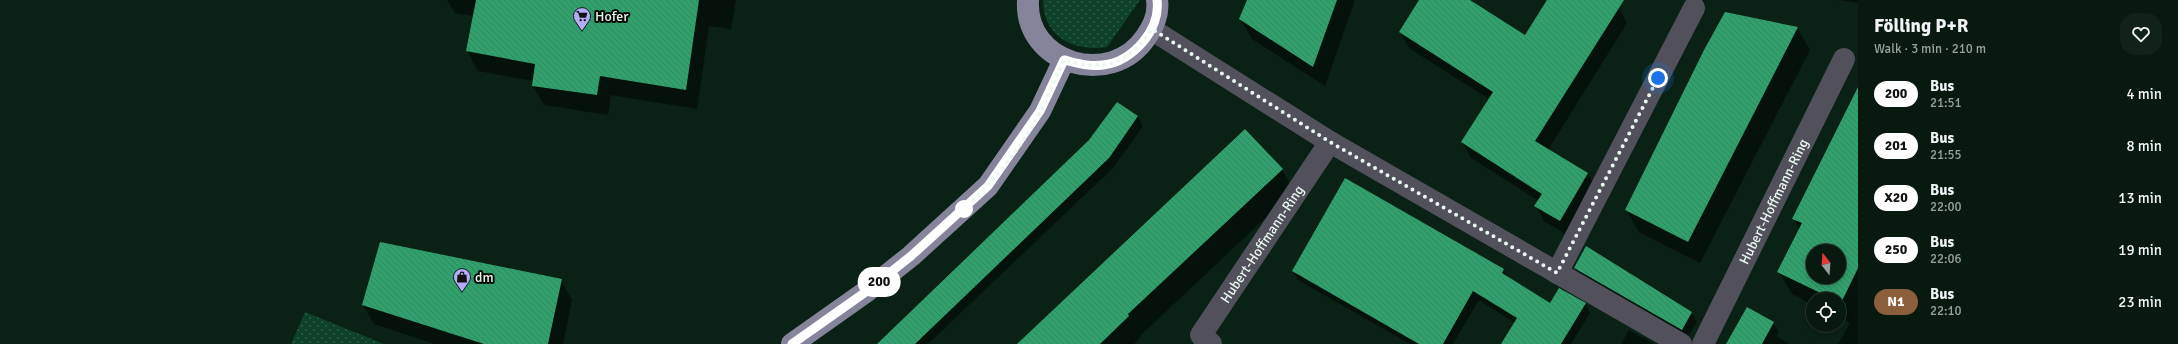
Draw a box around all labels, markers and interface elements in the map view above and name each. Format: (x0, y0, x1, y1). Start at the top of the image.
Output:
supermarket icon: Hofer (572, 6, 592, 31)
place label: Hofer (595, 8, 629, 25)
button: heart (2120, 13, 2162, 55)
text: Fölling P+R (1874, 14, 1968, 38)
text: Walk · 3 min · 210 m (1874, 41, 1986, 57)
your location (1648, 68, 1668, 88)
text: Bus (1930, 77, 1954, 95)
text: 200 (1885, 85, 1907, 102)
text: 4 min (2126, 85, 2162, 103)
text: 21:51 (1930, 95, 1962, 111)
text: Bus (1930, 129, 1954, 147)
street label: Hubert-Hoffmann-Ring (1736, 136, 1812, 267)
text: 201 (1885, 137, 1907, 154)
text: 8 min (2126, 137, 2162, 155)
text: 21:55 (1930, 147, 1962, 163)
text: Bus (1930, 181, 1954, 199)
street label: Hubert-Hoffmann-Ring (1217, 182, 1308, 306)
text: X20 (1884, 189, 1908, 206)
text: 13 min (2118, 189, 2162, 207)
text: 22:00 (1930, 199, 1962, 215)
unlabelled marker (955, 200, 973, 218)
text: Bus (1930, 233, 1954, 251)
text: 250 (1885, 241, 1907, 258)
text: 19 min (2118, 241, 2162, 259)
north arrow (1806, 244, 1846, 284)
map controls (1806, 244, 1846, 332)
text: 22:06 (1930, 251, 1962, 267)
shop icon: dm (452, 267, 472, 292)
place label: dm (475, 269, 494, 286)
line badge: 200 (856, 269, 902, 295)
text: 200 (868, 273, 890, 290)
text: Bus (1930, 285, 1954, 303)
button: locate (1806, 292, 1846, 332)
text: N1 (1887, 293, 1905, 310)
text: 23 min (2118, 293, 2162, 311)
text: 22:10 (1930, 303, 1962, 319)

